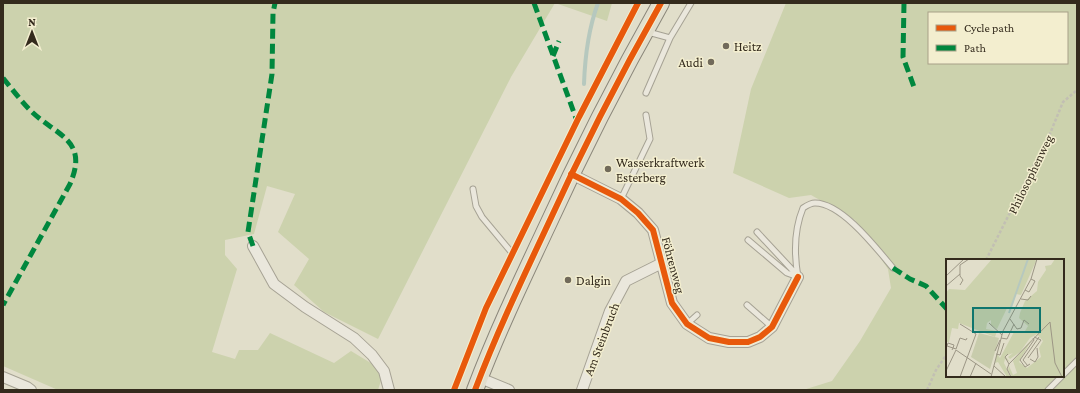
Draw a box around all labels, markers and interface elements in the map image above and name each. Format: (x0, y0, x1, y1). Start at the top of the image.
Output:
north arrow (12, 12, 52, 52)
legend (928, 12, 1068, 64)
text: N (28, 16, 36, 28)
text: Cycle path (964, 21, 1015, 35)
place label: Heitz (734, 39, 762, 54)
marker: Heitz (721, 41, 731, 51)
text: Path (964, 41, 986, 55)
place label: Audi (679, 55, 704, 70)
marker: Audi (706, 57, 716, 67)
street label: Philosophenweg (1005, 132, 1056, 216)
place label: Wasserkraftwerk Esterberg (616, 155, 705, 185)
marker: Wasserkraftwerk Esterberg (603, 164, 613, 174)
street label: Föhrenweg (659, 235, 688, 296)
inset map (946, 259, 1064, 377)
place label: Dalgin (576, 273, 611, 288)
marker: Dalgin (563, 275, 573, 285)
street label: Am Steinbruch (581, 300, 622, 378)

